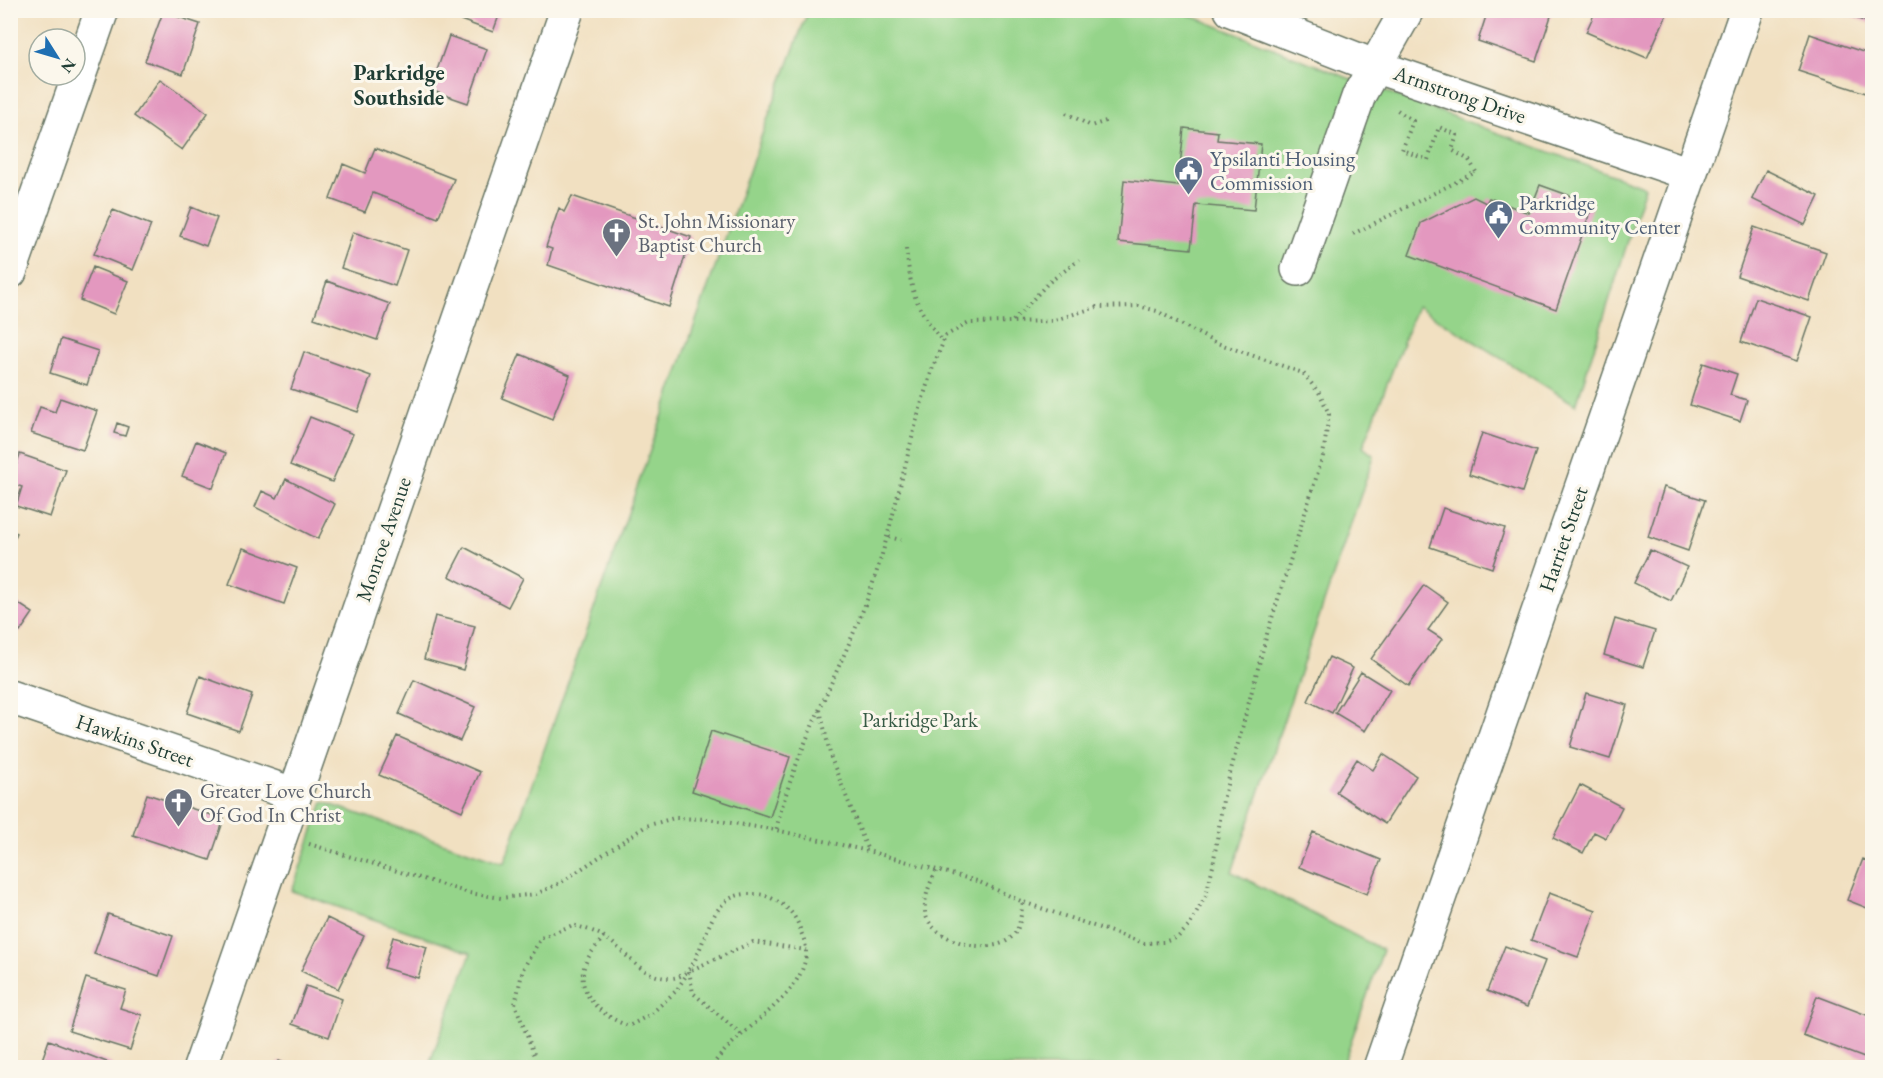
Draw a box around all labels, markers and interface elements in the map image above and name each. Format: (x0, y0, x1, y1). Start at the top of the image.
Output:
north arrow (27, 27, 87, 87)
text: N (56, 54, 81, 77)
district label: Parkridge Southside (353, 58, 445, 112)
street label: Armstrong Drive (1389, 58, 1530, 129)
place label: Ypsilanti Housing Commission (1210, 145, 1356, 196)
public building icon: Ypsilanti Housing Commission (1173, 154, 1205, 196)
place label: Parkridge Community Center (1519, 189, 1680, 240)
public building icon: Parkridge Community Center (1482, 198, 1514, 240)
place label: St. John Missionary Baptist Church (638, 207, 796, 258)
church icon: St. John Missionary Baptist Church (601, 216, 633, 258)
street label: Monroe Avenue (349, 473, 417, 605)
street label: Harriet Street (1532, 482, 1594, 595)
park label: Parkridge Park (862, 706, 979, 733)
street label: Hawkins Street (73, 707, 198, 773)
place label: Greater Love Church Of God In Christ (200, 777, 372, 828)
church icon: Greater Love Church Of God In Christ (163, 786, 195, 828)

